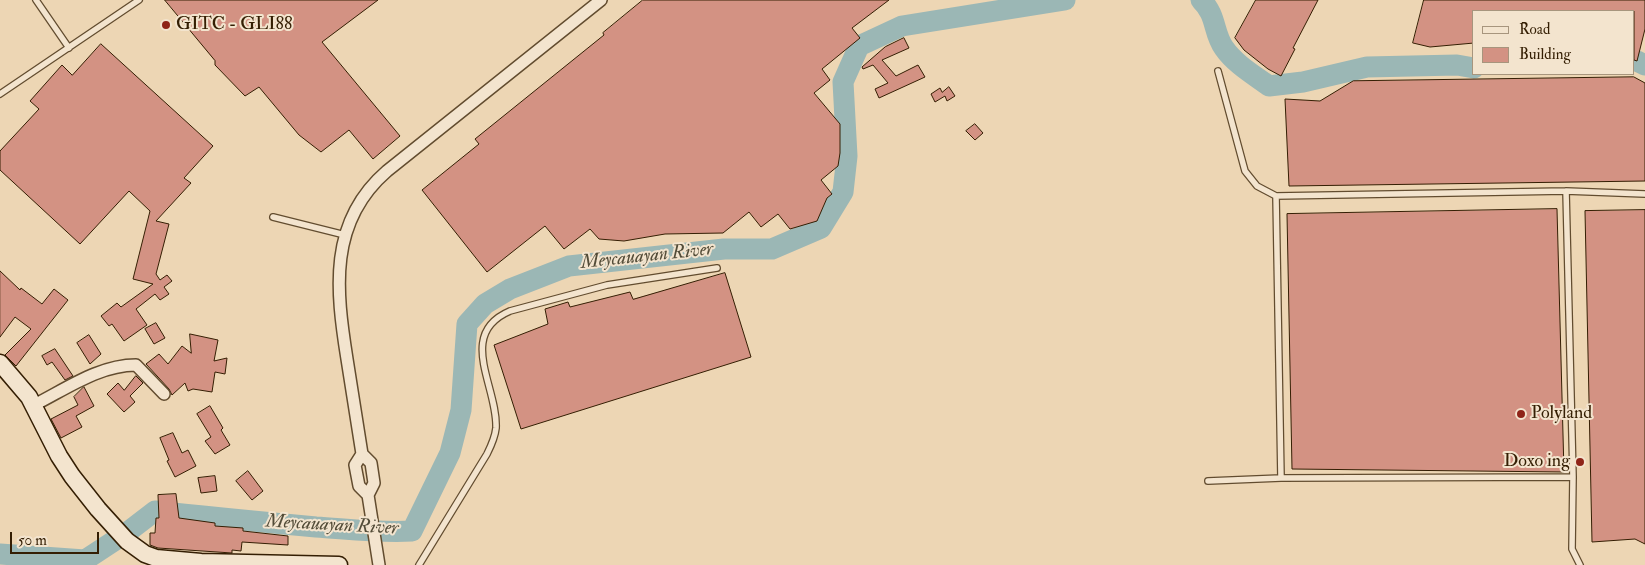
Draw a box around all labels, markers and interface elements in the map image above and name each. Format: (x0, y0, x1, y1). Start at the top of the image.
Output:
legend (1472, 10, 1635, 75)
place label: GITC - GLI88 (176, 14, 292, 36)
marker: GITC - GLI88 (160, 19, 172, 31)
text: Road (1519, 20, 1550, 39)
text: Building (1519, 45, 1571, 64)
water label: Meycauayan River (580, 239, 714, 275)
place label: Polyland (1531, 403, 1592, 425)
marker: Polyland (1515, 408, 1527, 420)
place label: Doxo ing (1504, 451, 1570, 473)
marker: Doxo ing (1574, 456, 1586, 468)
water label: Meycauayan River (265, 511, 399, 541)
scale bar (12, 522, 101, 554)
text: 50 m (18, 531, 47, 550)

